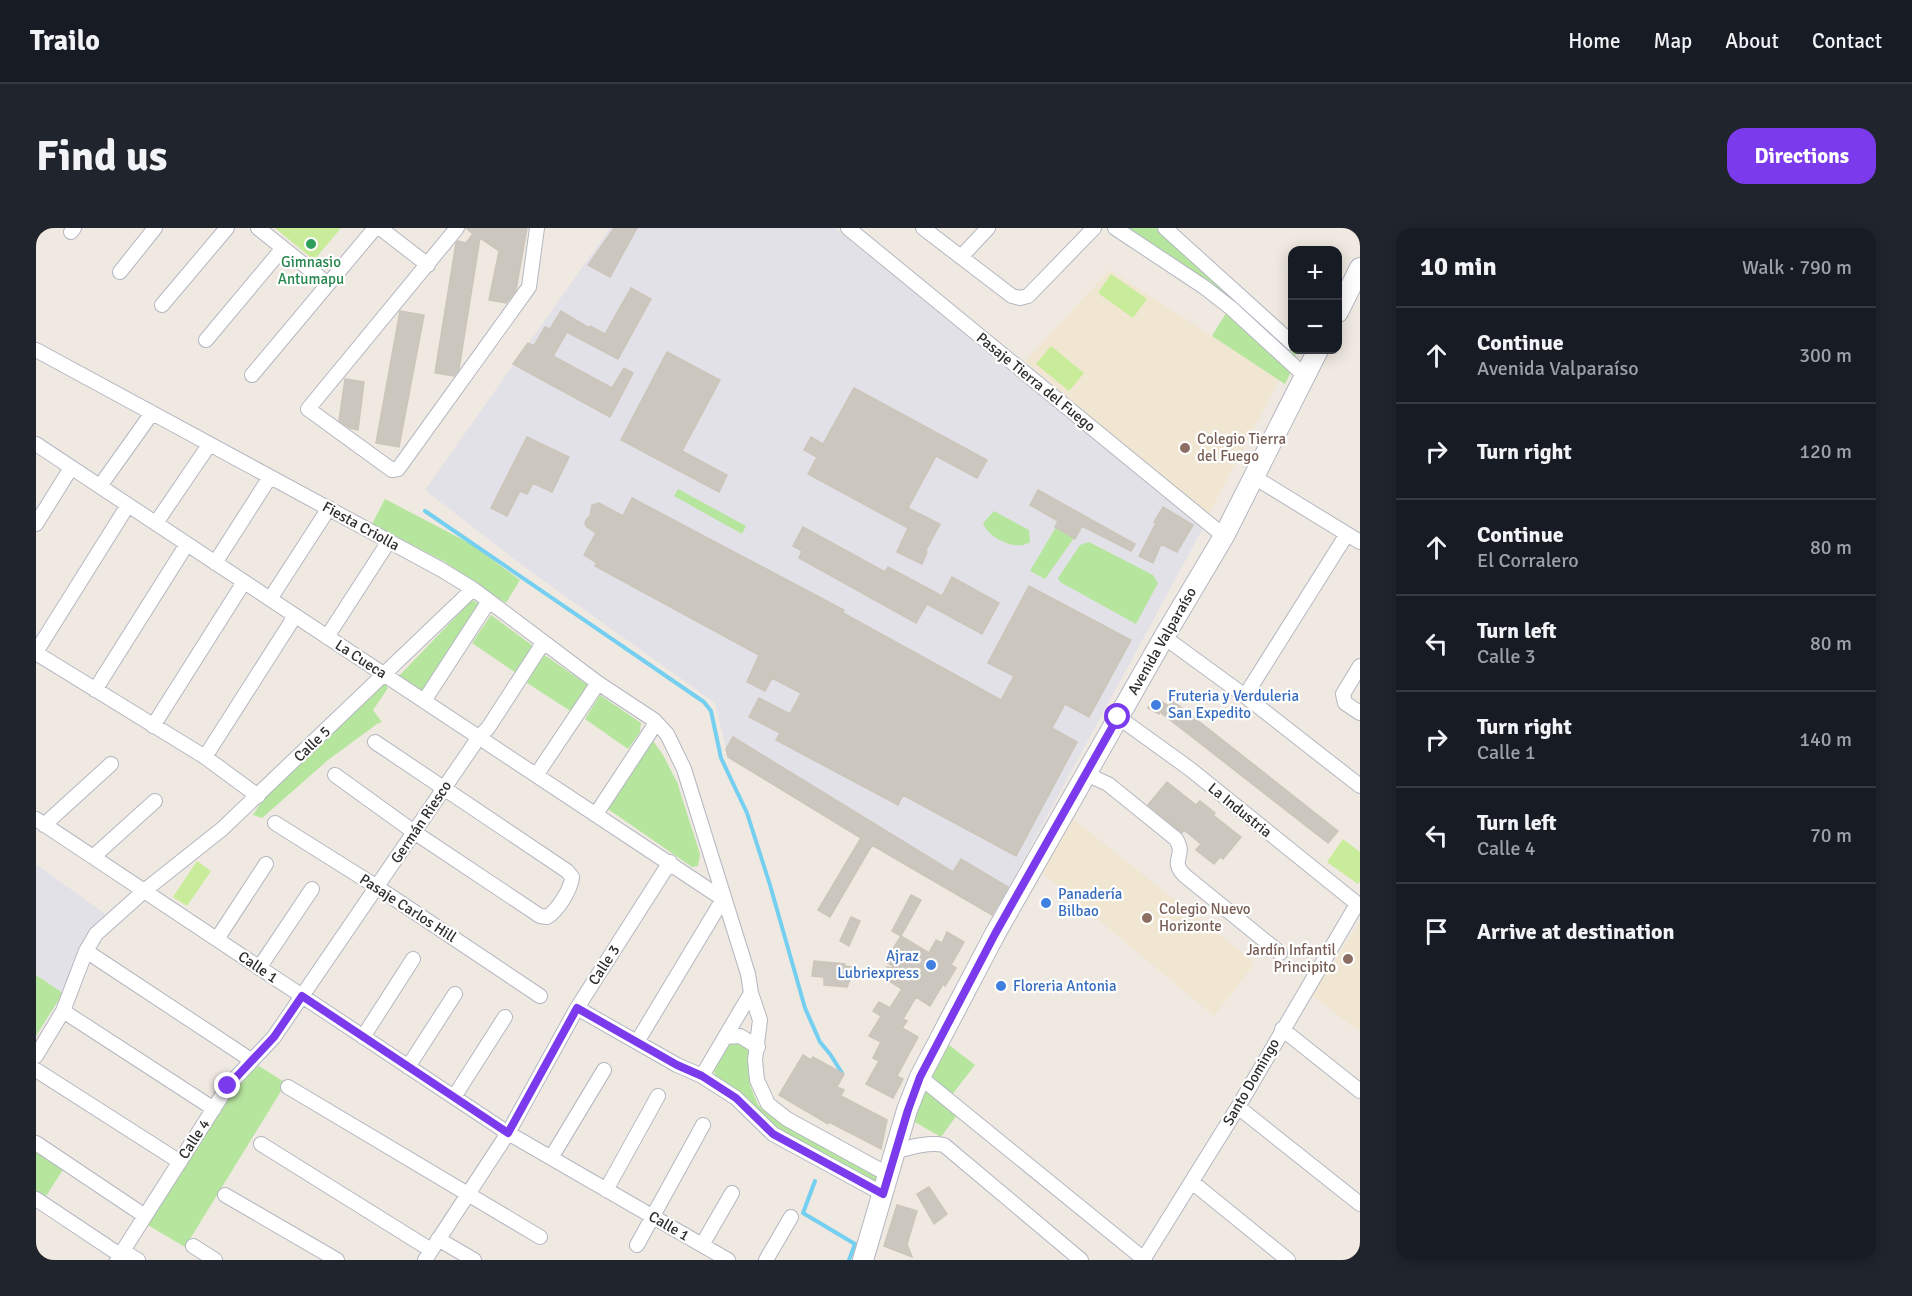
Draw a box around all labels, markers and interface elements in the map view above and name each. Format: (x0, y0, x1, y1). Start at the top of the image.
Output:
text: Trailo (30, 24, 100, 58)
text: Home (1568, 28, 1621, 54)
text: Map (1654, 28, 1692, 54)
text: About (1725, 28, 1779, 54)
text: Contact (1812, 28, 1882, 54)
button: Directions (1727, 128, 1876, 184)
text: Find us (36, 131, 167, 182)
marker: Gimnasio Antumapu (304, 237, 318, 251)
map controls (1288, 246, 1342, 354)
button: + (1288, 246, 1342, 300)
text: 10 min (1420, 251, 1497, 283)
place label: Gimnasio Antumapu (278, 253, 344, 288)
text: Walk · 790 m (1742, 255, 1852, 280)
button: − (1288, 300, 1342, 354)
street label: Pasaje Tierra del Fuego (973, 329, 1099, 436)
text: Continue (1477, 329, 1564, 356)
icon: ahead (1420, 339, 1453, 372)
text: 300 m (1799, 343, 1852, 368)
text: Avenida Valparaíso (1477, 356, 1639, 381)
place label: Colegio Tierra del Fuego (1197, 430, 1286, 465)
icon: right (1420, 435, 1453, 468)
text: Turn right (1477, 438, 1572, 465)
text: 120 m (1799, 439, 1852, 464)
marker: Colegio Tierra del Fuego (1178, 441, 1192, 455)
street label: Fiesta Criolla (319, 497, 403, 555)
text: Continue (1477, 521, 1564, 548)
icon: ahead (1420, 531, 1453, 564)
text: 80 m (1810, 535, 1852, 560)
text: El Corralero (1477, 548, 1579, 573)
street label: Avenida Valparaíso (1124, 584, 1200, 698)
text: Turn left (1477, 617, 1557, 644)
icon: left (1420, 627, 1453, 660)
text: 80 m (1810, 631, 1852, 656)
street label: La Cueca (332, 636, 390, 682)
text: Calle 3 (1477, 644, 1536, 669)
place label: Fruteria y Verduleria San Expedito (1168, 687, 1299, 722)
marker: Fruteria y Verduleria San Expedito (1149, 698, 1163, 712)
route start (1104, 703, 1130, 729)
text: Turn right (1477, 713, 1572, 740)
street label: Calle 5 (290, 722, 334, 766)
icon: right (1420, 723, 1453, 756)
text: 140 m (1799, 727, 1852, 752)
text: Calle 1 (1477, 740, 1536, 765)
street label: Germán Riesco (387, 777, 455, 867)
street label: La Industria (1205, 779, 1275, 841)
text: Turn left (1477, 809, 1557, 836)
icon: left (1420, 819, 1453, 852)
text: 70 m (1810, 823, 1852, 848)
text: Calle 4 (1477, 836, 1536, 861)
street label: Pasaje Carlos Hill (356, 870, 460, 946)
place label: Panadería Bilbao (1058, 885, 1122, 920)
marker: Panadería Bilbao (1039, 896, 1053, 910)
place label: Colegio Nuevo Horizonte (1159, 900, 1251, 935)
marker: Colegio Nuevo Horizonte (1140, 911, 1154, 925)
icon: arrive (1420, 915, 1453, 948)
text: Arrive at destination (1477, 918, 1674, 945)
place label: Jardín Infantil Principito (1246, 941, 1336, 976)
street label: Calle 3 (584, 942, 624, 988)
street label: Calle 1 (235, 947, 281, 987)
place label: Ajraz Lubriexpress (837, 947, 919, 982)
marker: Jardín Infantil Principito (1341, 952, 1355, 966)
marker: Ajraz Lubriexpress (924, 958, 938, 972)
place label: Floreria Antonia (1013, 977, 1117, 995)
marker: Floreria Antonia (994, 979, 1008, 993)
street label: Santo Domingo (1219, 1035, 1283, 1129)
route end (214, 1072, 240, 1098)
street label: Calle 4 (174, 1116, 214, 1162)
street label: Calle 1 (645, 1207, 693, 1245)

